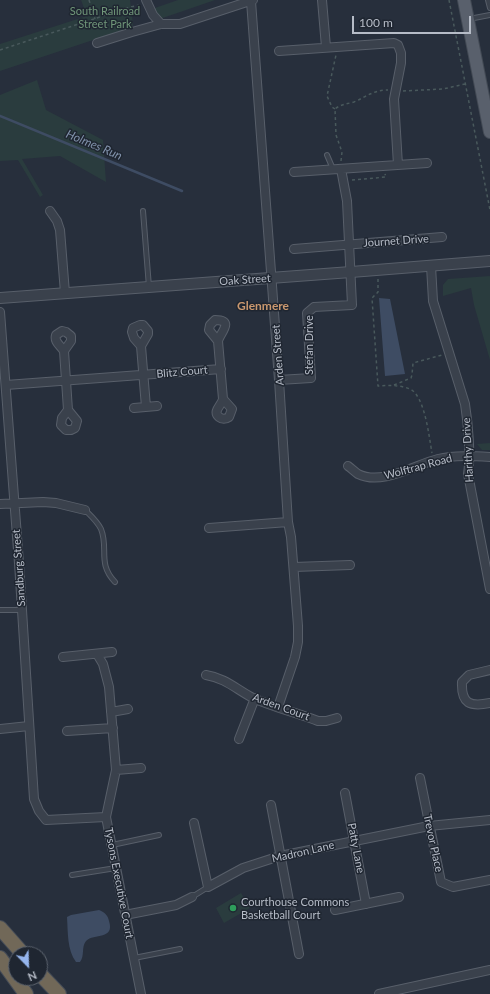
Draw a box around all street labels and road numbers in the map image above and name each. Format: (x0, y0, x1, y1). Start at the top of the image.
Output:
street label: Journet Drive (363, 232, 429, 250)
street label: Oak Street (219, 272, 271, 288)
street label: Stefan Drive (302, 315, 316, 375)
street label: Arden Street (269, 324, 287, 386)
street label: Blitz Court (156, 363, 208, 381)
street label: Harithy Drive (460, 417, 476, 483)
street label: Wolftrap Road (383, 452, 453, 482)
street label: Sandburg Street (10, 529, 28, 607)
street label: Arden Court (251, 691, 311, 723)
street label: Trevor Place (420, 813, 446, 873)
street label: Patty Lane (345, 822, 367, 874)
street label: Tysons Executive Court (102, 826, 136, 940)
street label: Madron Lane (270, 838, 336, 866)

